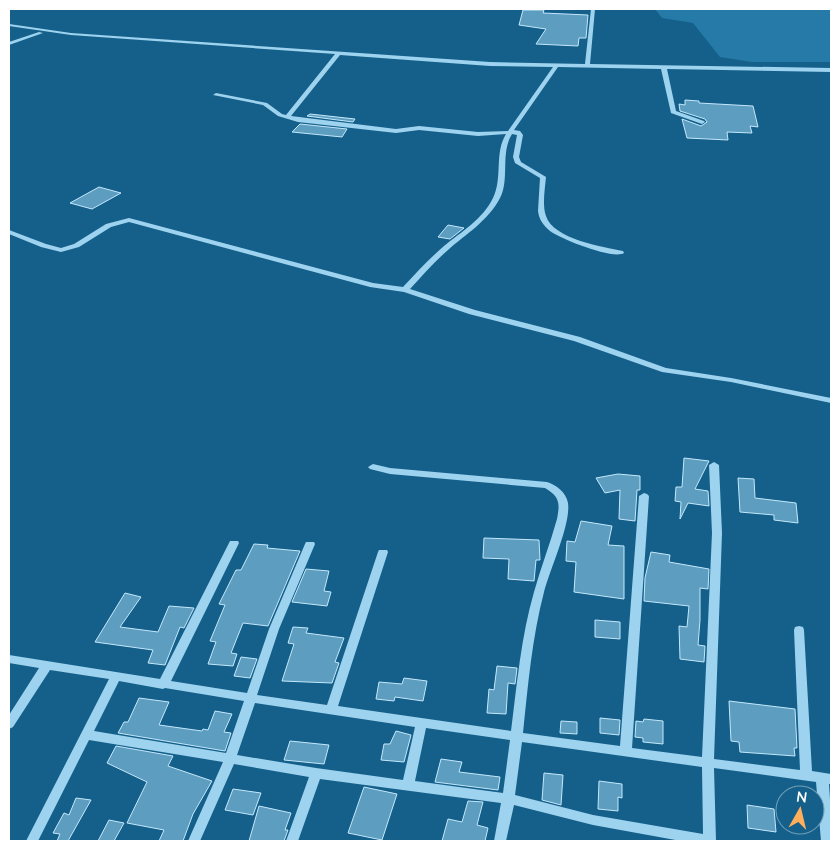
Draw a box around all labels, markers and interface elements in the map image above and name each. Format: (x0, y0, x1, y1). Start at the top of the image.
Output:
north arrow (775, 785, 825, 835)
text: N (795, 787, 808, 806)

